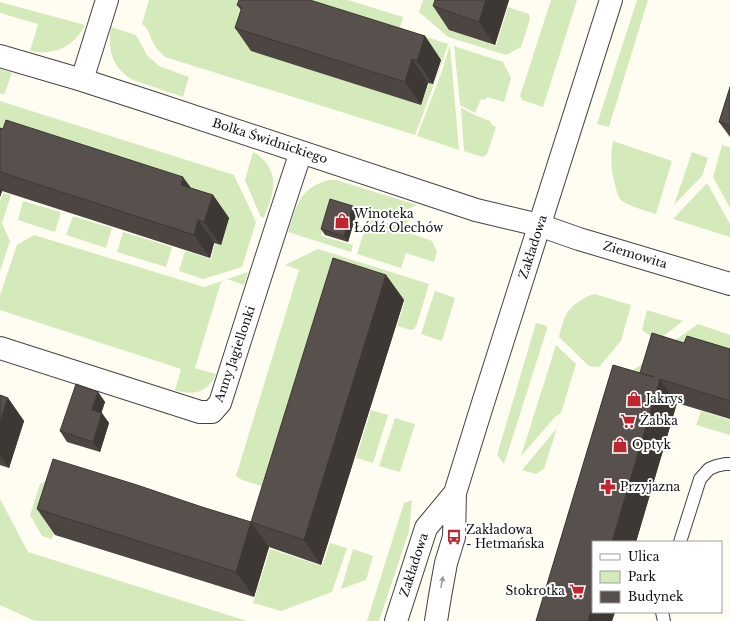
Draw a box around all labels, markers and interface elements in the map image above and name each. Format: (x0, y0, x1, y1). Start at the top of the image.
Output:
street label: Bolka Świdnickiego (211, 114, 330, 166)
place label: Winoteka Łódź Olechów (353, 206, 444, 235)
shop icon: Winoteka Łódź Olechów (333, 212, 351, 230)
street label: Zakładowa (515, 213, 550, 281)
street label: Ziemowita (601, 238, 669, 271)
street label: Anny Jagiellonki (211, 304, 258, 405)
shop icon: Jakrys (625, 390, 643, 408)
place label: Jakrys (644, 391, 683, 406)
supermarket icon: Żabka (619, 412, 637, 430)
place label: Żabka (640, 412, 678, 428)
shop icon: Optyk (611, 436, 629, 454)
place label: Optyk (632, 437, 672, 452)
pharmacy icon: Przyjazna (599, 478, 617, 496)
place label: Przyjazna (620, 479, 681, 494)
place label: Zakładowa - Hetmańska (466, 522, 545, 551)
bus stop icon: Zakładowa - Hetmańska (445, 528, 463, 546)
street label: Zakładowa (396, 531, 431, 599)
legend (592, 541, 722, 613)
text: Ulica (628, 549, 660, 564)
text: Park (628, 569, 656, 584)
one-way arrow (440, 576, 446, 589)
supermarket icon: Stokrotka (568, 582, 586, 600)
place label: Stokrotka (506, 583, 565, 598)
text: Budynek (628, 589, 684, 604)

